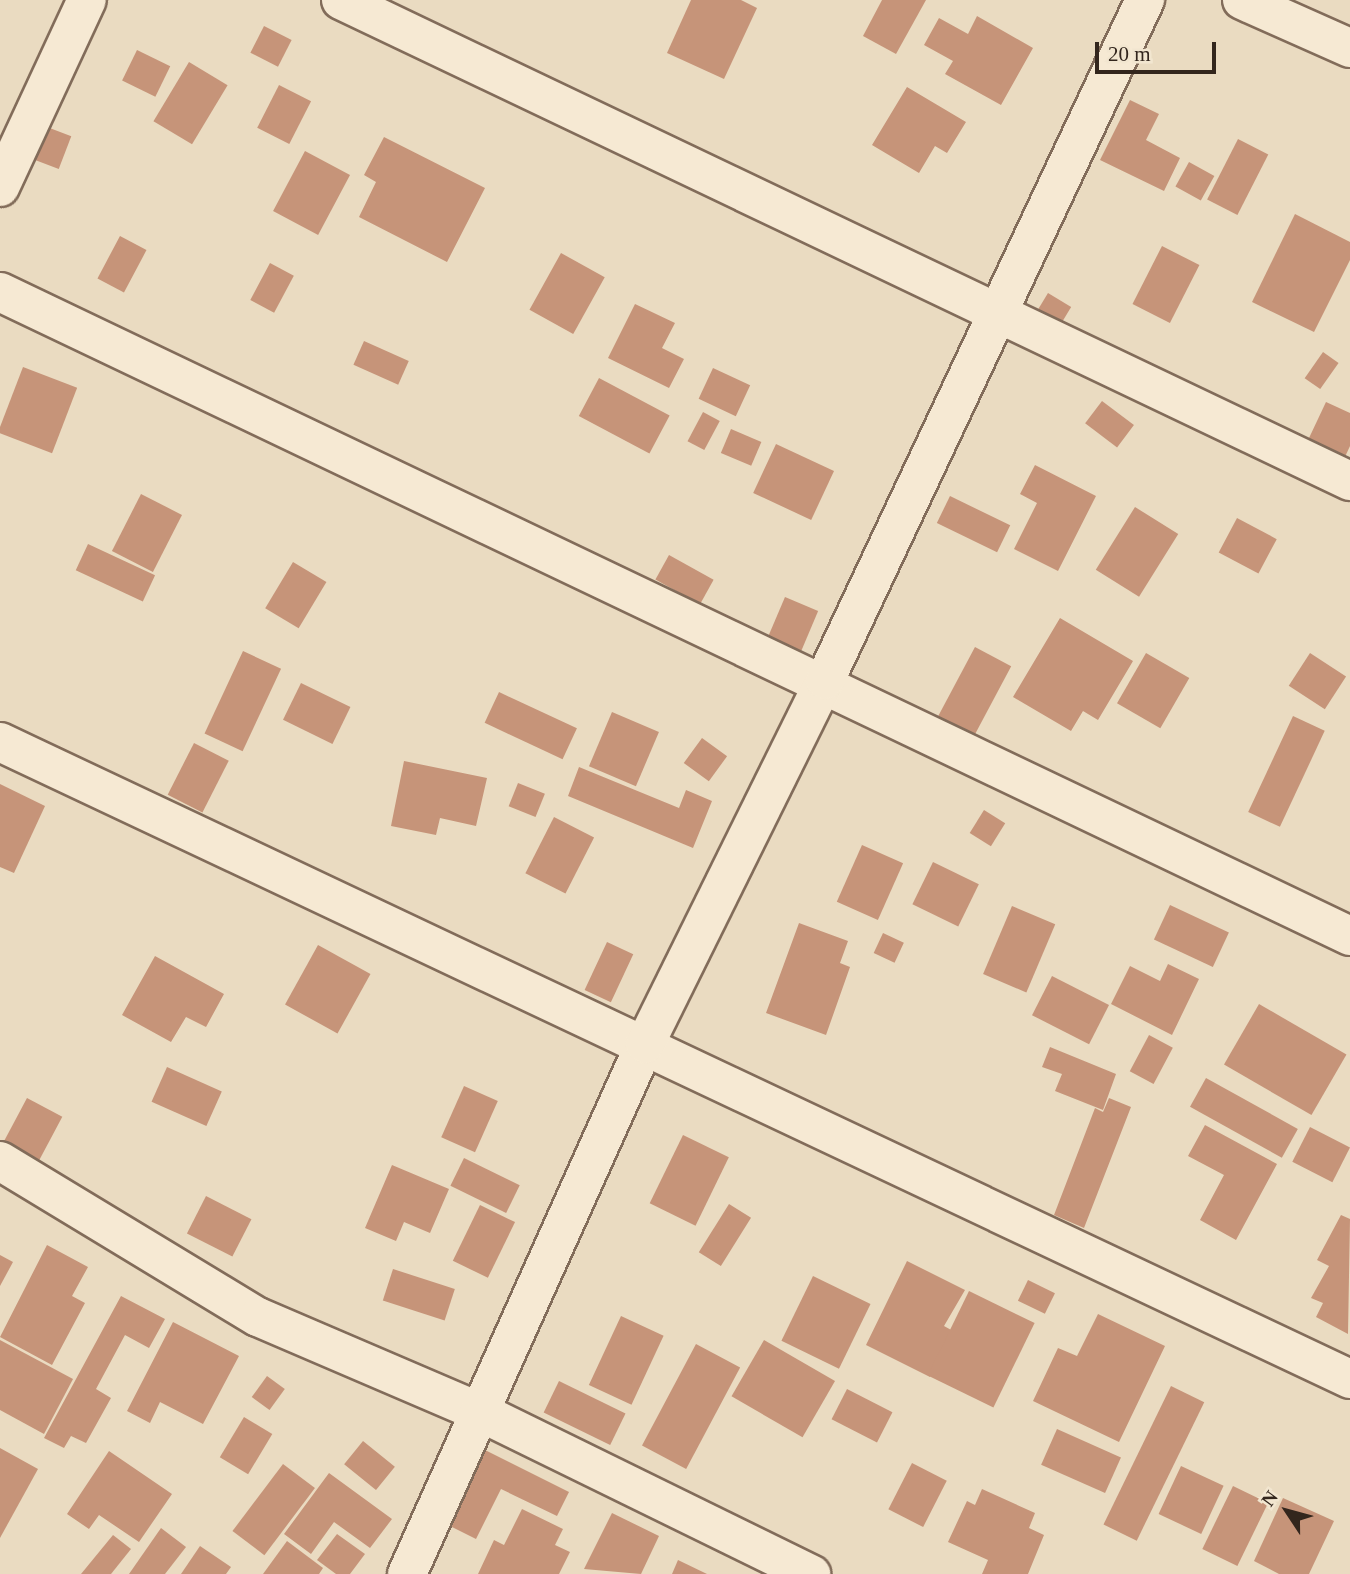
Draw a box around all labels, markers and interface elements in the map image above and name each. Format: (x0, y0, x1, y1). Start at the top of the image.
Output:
scale bar (1098, 28, 1219, 72)
text: 20 m (1108, 42, 1151, 66)
north arrow (1252, 1476, 1322, 1546)
text: N (1257, 1487, 1282, 1510)

